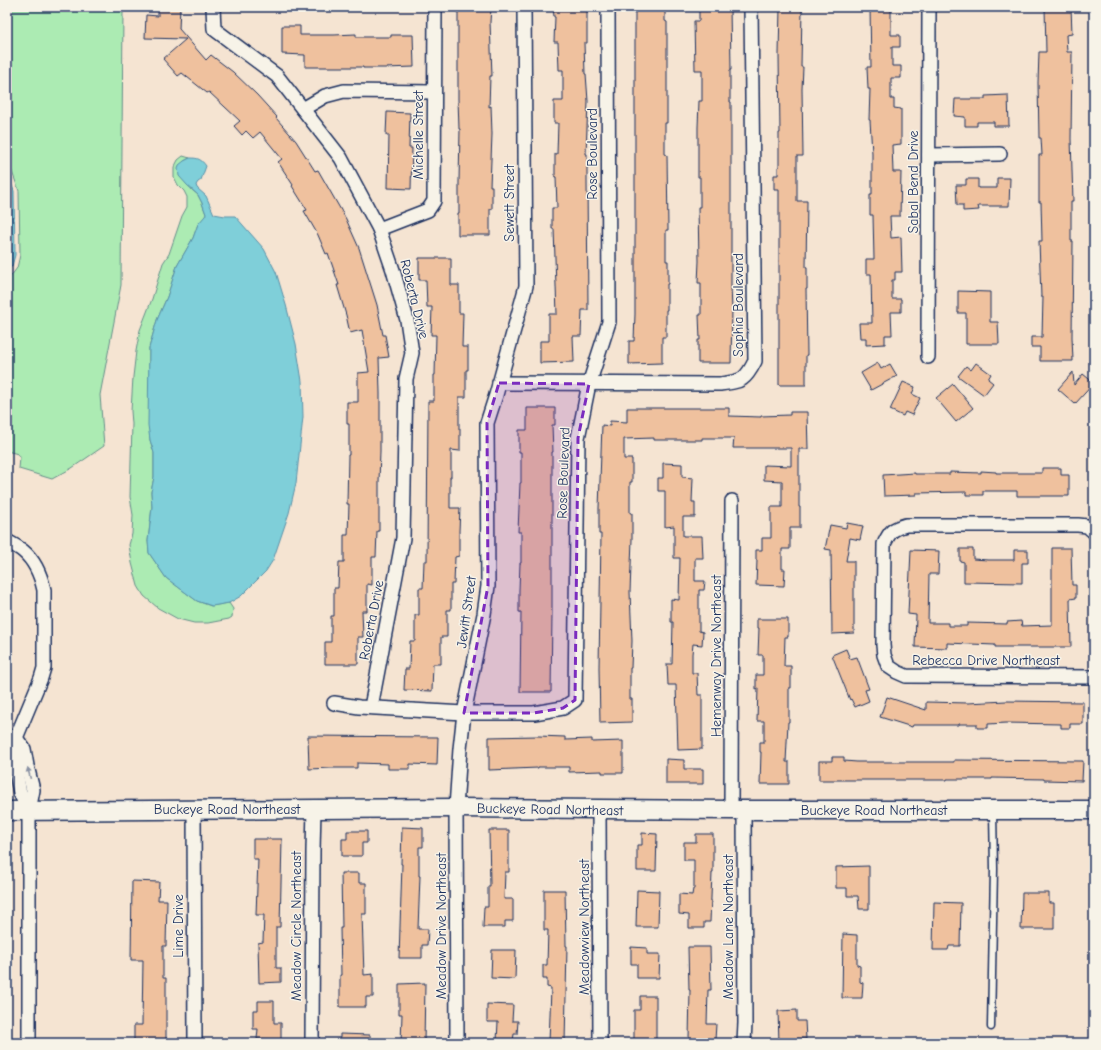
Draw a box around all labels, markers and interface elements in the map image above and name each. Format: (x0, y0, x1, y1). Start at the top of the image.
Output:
street label: Michelle Street (410, 89, 427, 180)
street label: Rose Boulevard (584, 108, 601, 200)
street label: Sabal Bend Drive (905, 130, 922, 234)
street label: Sewett Street (501, 163, 518, 242)
street label: Sophia Boulevard (730, 253, 747, 357)
street label: Roberta Drive (396, 258, 433, 341)
street label: Rose Boulevard (553, 427, 574, 519)
street label: Jewitt Street (453, 574, 480, 649)
street label: Hemenway Drive Northeast (708, 574, 725, 737)
street label: Roberta Drive (355, 579, 388, 662)
street label: Rebecca Drive Northeast (912, 652, 1061, 669)
one-way arrow (26, 767, 32, 779)
street label: Buckeye Road Northeast (477, 800, 624, 819)
street label: Buckeye Road Northeast (154, 801, 301, 818)
street label: Buckeye Road Northeast (801, 802, 948, 819)
street label: Meadow Circle Northeast (288, 850, 305, 1001)
street label: Meadow Drive Northeast (433, 852, 450, 999)
street label: Meadow Lane Northeast (720, 854, 737, 999)
street label: Meadowview Northeast (576, 858, 593, 995)
street label: Lime Drive (170, 894, 187, 958)

